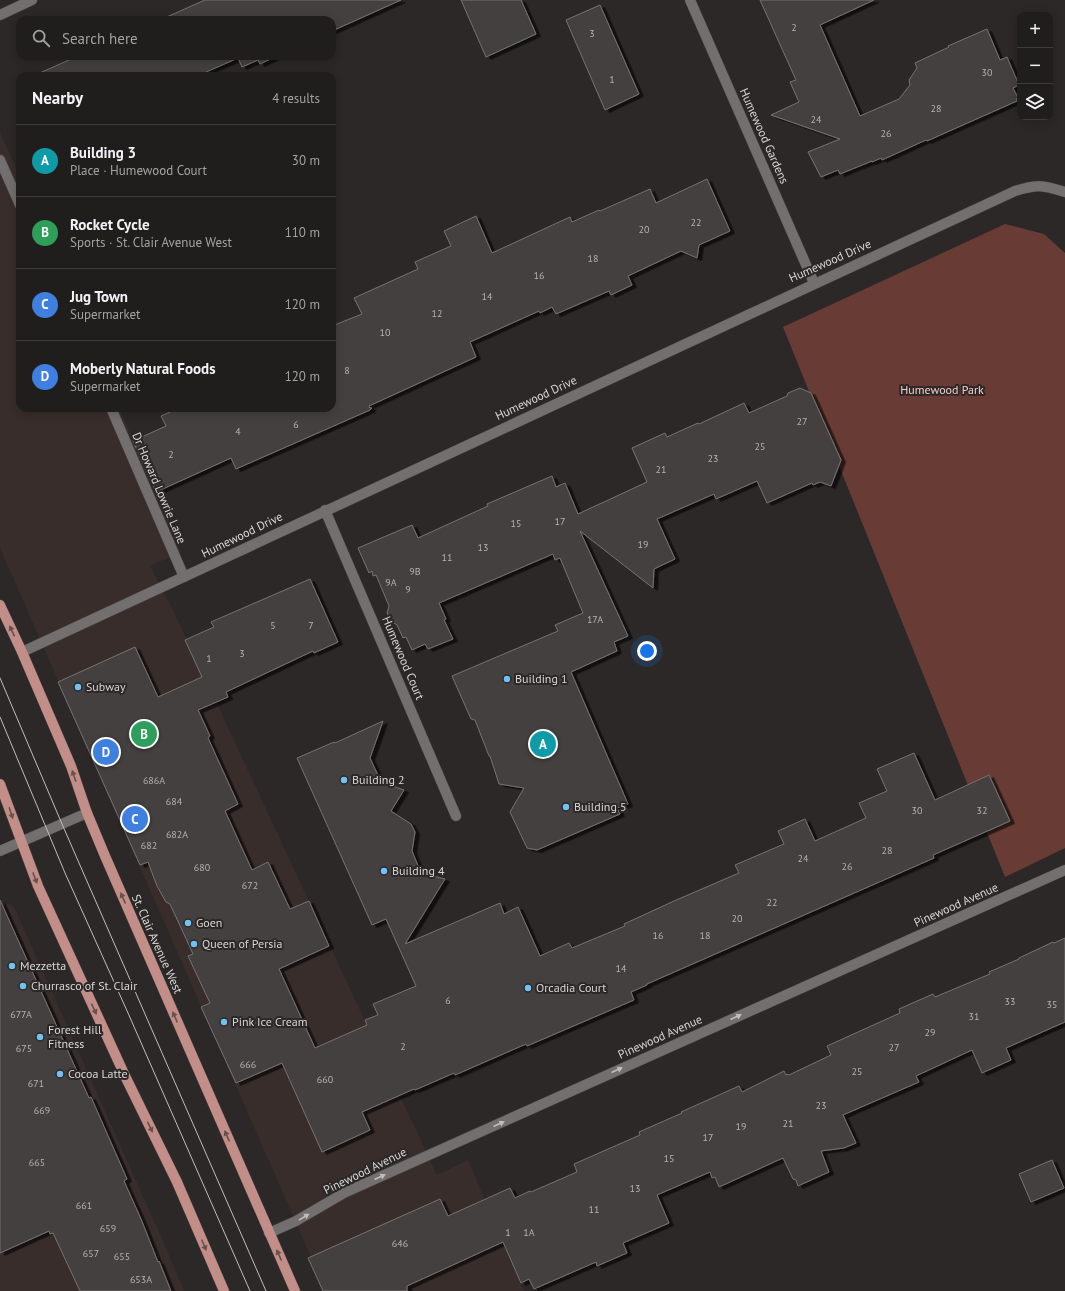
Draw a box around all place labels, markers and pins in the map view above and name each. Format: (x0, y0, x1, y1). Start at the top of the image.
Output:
place label: Building 1 (515, 671, 568, 686)
marker: Building 1 (502, 674, 512, 684)
place label: Subway (86, 679, 126, 694)
marker: Subway (73, 682, 83, 692)
pin: B (131, 719, 157, 749)
pin: A (530, 729, 556, 759)
pin: D (93, 737, 119, 767)
place label: Building 2 (352, 772, 405, 787)
marker: Building 2 (339, 775, 349, 785)
place label: Building 5 (574, 799, 627, 814)
marker: Building 5 (561, 802, 571, 812)
pin: C (122, 804, 148, 834)
place label: Building 4 (392, 863, 445, 878)
marker: Building 4 (379, 866, 389, 876)
place label: Goen (196, 915, 222, 930)
marker: Goen (183, 918, 193, 928)
place label: Queen of Persia (202, 936, 283, 951)
marker: Queen of Persia (189, 939, 199, 949)
place label: Mezzetta (20, 958, 66, 973)
marker: Mezzetta (7, 961, 17, 971)
place label: Churrasco of St. Clair (31, 978, 137, 993)
place label: Orcadia Court (536, 980, 606, 995)
marker: Churrasco of St. Clair (18, 981, 28, 991)
marker: Orcadia Court (523, 983, 533, 993)
place label: Pink Ice Cream (232, 1014, 308, 1029)
marker: Pink Ice Cream (219, 1017, 229, 1027)
place label: Forest Hill Fitness (48, 1022, 102, 1051)
marker: Forest Hill Fitness (35, 1032, 45, 1042)
place label: Cocoa Latte (68, 1066, 128, 1081)
marker: Cocoa Latte (55, 1069, 65, 1079)

